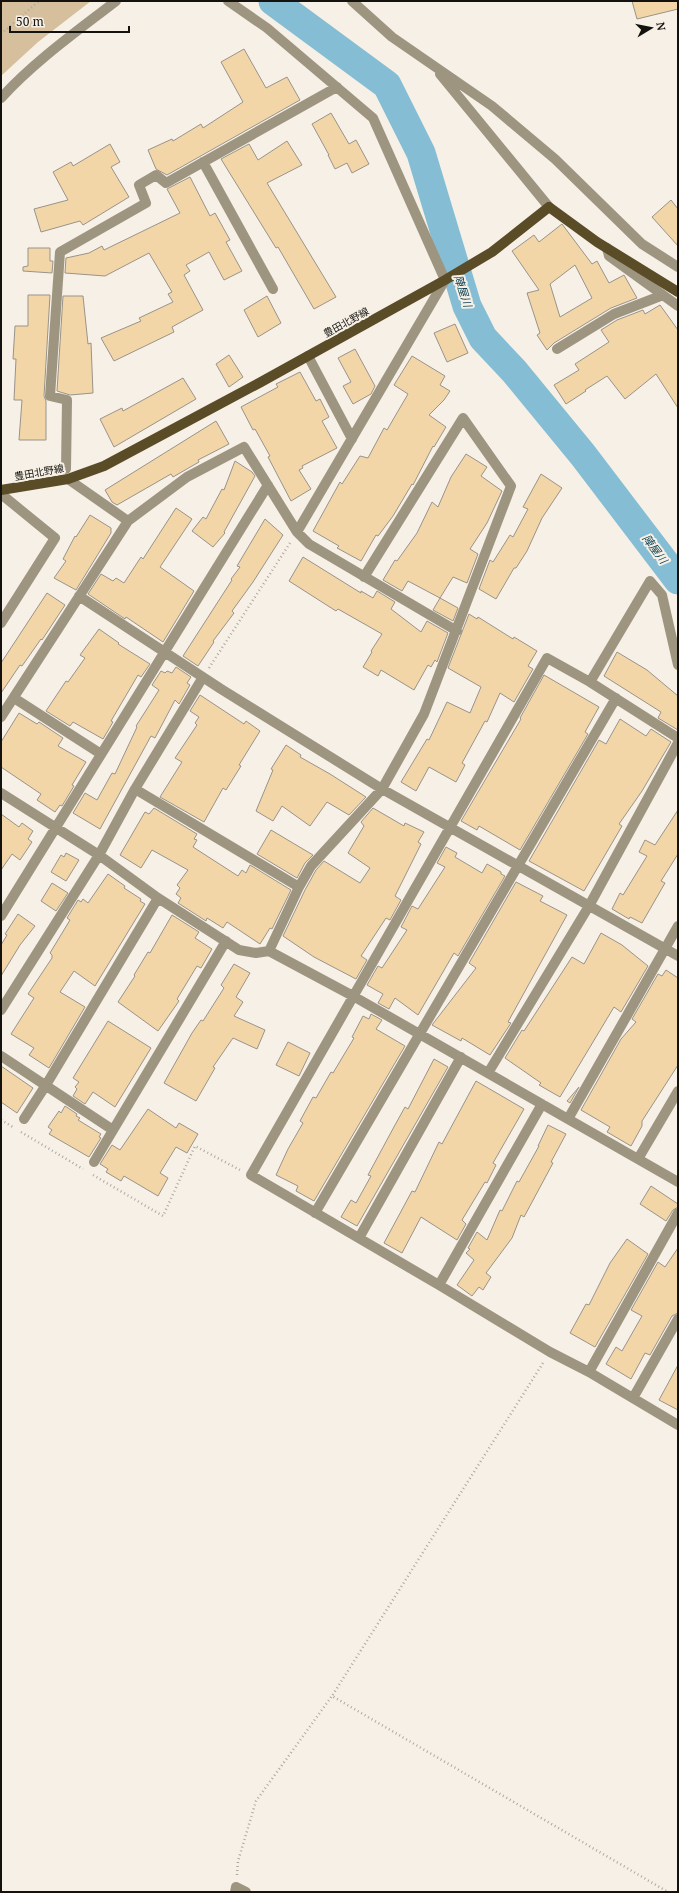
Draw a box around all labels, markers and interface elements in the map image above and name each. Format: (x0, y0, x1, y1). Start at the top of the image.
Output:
scale bar (10, 8, 129, 34)
north arrow (631, 8, 671, 48)
text: 50 m (16, 13, 44, 30)
text: N (653, 21, 670, 32)
water label: 陣屋川 (451, 273, 476, 310)
street label: 豊田北野線 (321, 304, 371, 340)
street label: 豊田北野線 (13, 461, 65, 483)
water label: 陣屋川 (639, 531, 672, 567)

